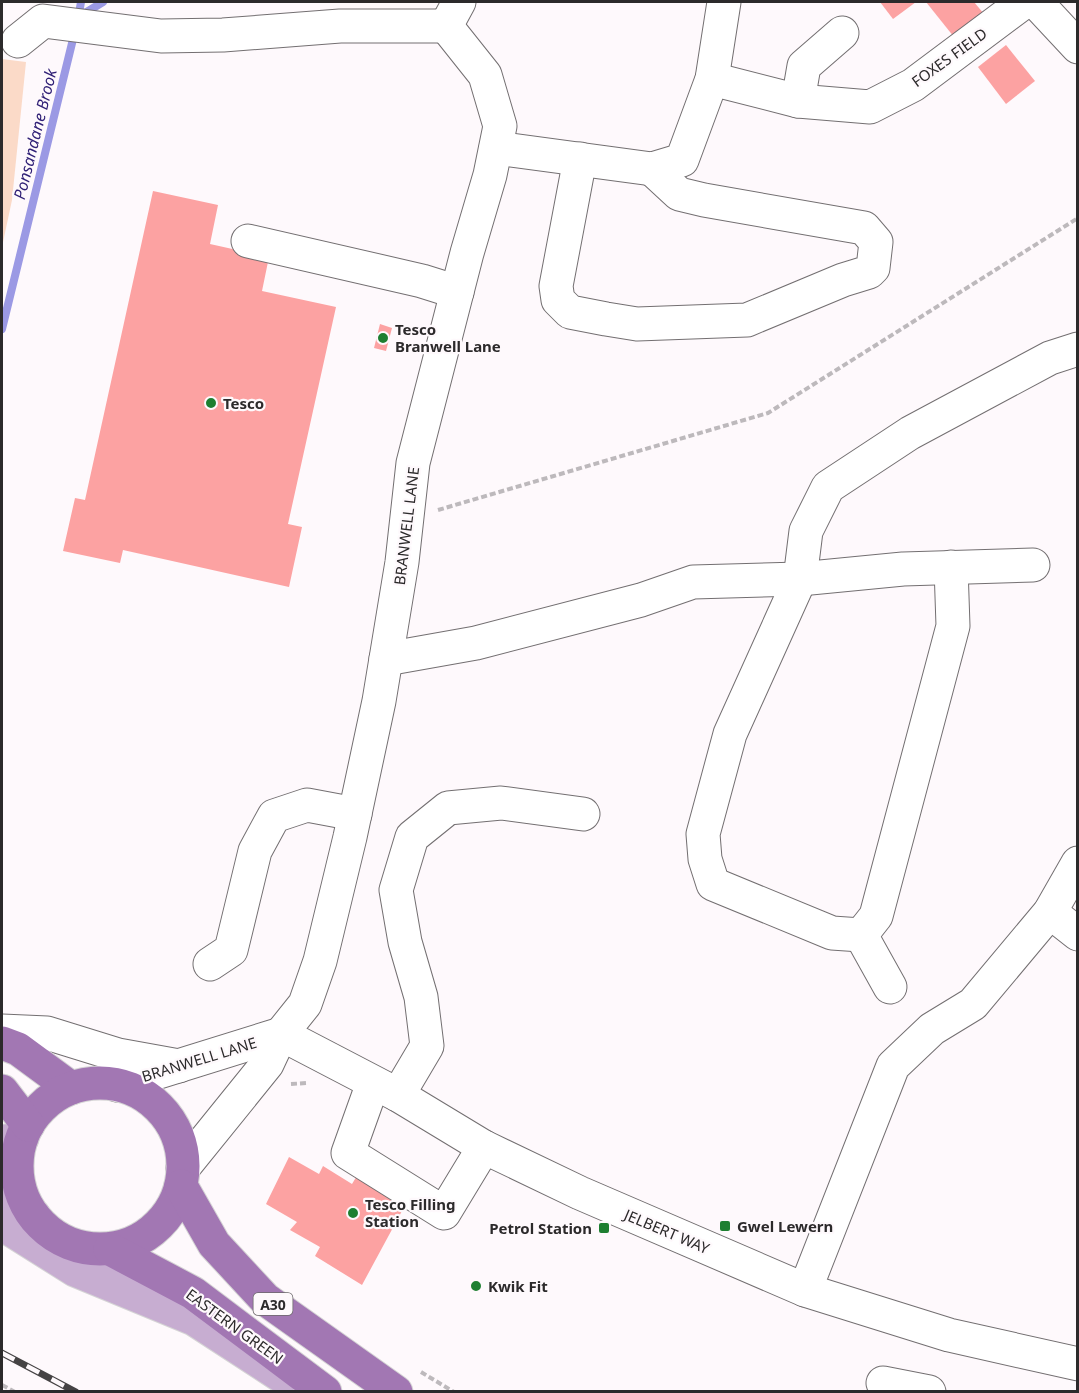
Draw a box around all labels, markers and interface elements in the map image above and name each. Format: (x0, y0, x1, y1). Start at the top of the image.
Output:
street label: FOXES FIELD (907, 23, 991, 91)
water label: Ponsandane Brook (8, 65, 62, 202)
place label: Tesco Branwell Lane (395, 319, 501, 356)
marker: Tesco Branwell Lane (376, 331, 390, 345)
place label: Tesco (223, 393, 264, 413)
marker: Tesco (204, 396, 218, 410)
street label: BRANWELL LANE (389, 466, 423, 586)
street label: BRANWELL LANE (139, 1032, 259, 1086)
place label: Tesco Filling Station (365, 1194, 455, 1231)
street label: JELBERT WAY (620, 1203, 713, 1258)
marker: Tesco Filling Station (346, 1206, 360, 1220)
place label: Gwel Lewern (737, 1216, 833, 1236)
place label: Petrol Station (489, 1218, 592, 1238)
marker: Gwel Lewern (718, 1219, 732, 1233)
marker: Petrol Station (597, 1221, 611, 1235)
place label: Kwik Fit (488, 1276, 548, 1296)
marker: Kwik Fit (469, 1279, 483, 1293)
street label: EASTERN GREEN (182, 1284, 288, 1368)
road number: A30 (254, 1293, 292, 1315)

